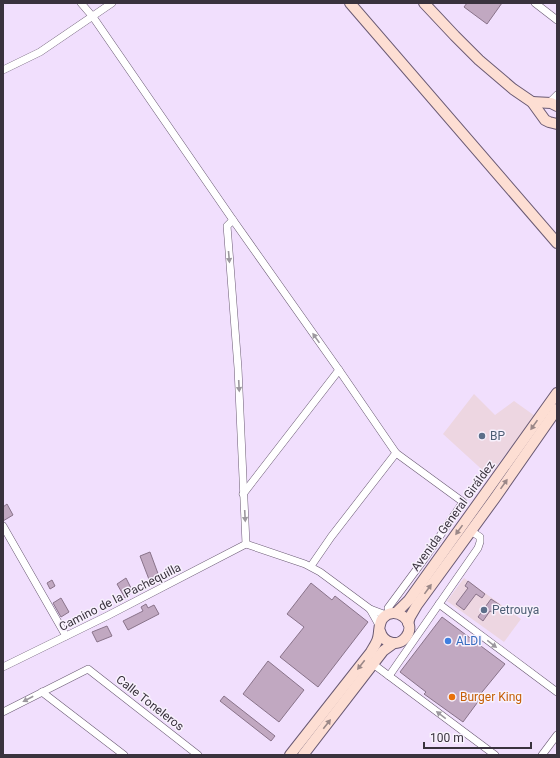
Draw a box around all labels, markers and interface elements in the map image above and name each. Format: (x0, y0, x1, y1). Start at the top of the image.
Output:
one-way arrow (226, 251, 233, 263)
one-way arrow (312, 333, 320, 343)
one-way arrow (235, 380, 242, 392)
one-way arrow (530, 420, 538, 430)
place label: BP (490, 429, 505, 443)
marker: BP (477, 431, 487, 441)
street label: Avenida General Giráldez (408, 458, 498, 574)
one-way arrow (500, 479, 508, 489)
one-way arrow (241, 510, 248, 522)
one-way arrow (454, 525, 463, 536)
street label: Camino de la Pachequilla (57, 560, 183, 634)
one-way arrow (424, 584, 432, 595)
place label: Petrouya (492, 603, 539, 617)
marker: Petrouya (479, 605, 489, 615)
place label: ALDI (456, 634, 481, 648)
marker: ALDI (443, 636, 453, 646)
one-way arrow (487, 640, 498, 648)
one-way arrow (356, 659, 365, 670)
street label: Calle Toneleros (113, 672, 187, 734)
place label: Burger King (460, 690, 522, 704)
marker: Burger King (447, 692, 457, 702)
one-way arrow (23, 696, 34, 702)
one-way arrow (436, 711, 446, 719)
one-way arrow (323, 719, 331, 730)
scale bar (424, 724, 531, 750)
text: 100 m (430, 731, 464, 745)

